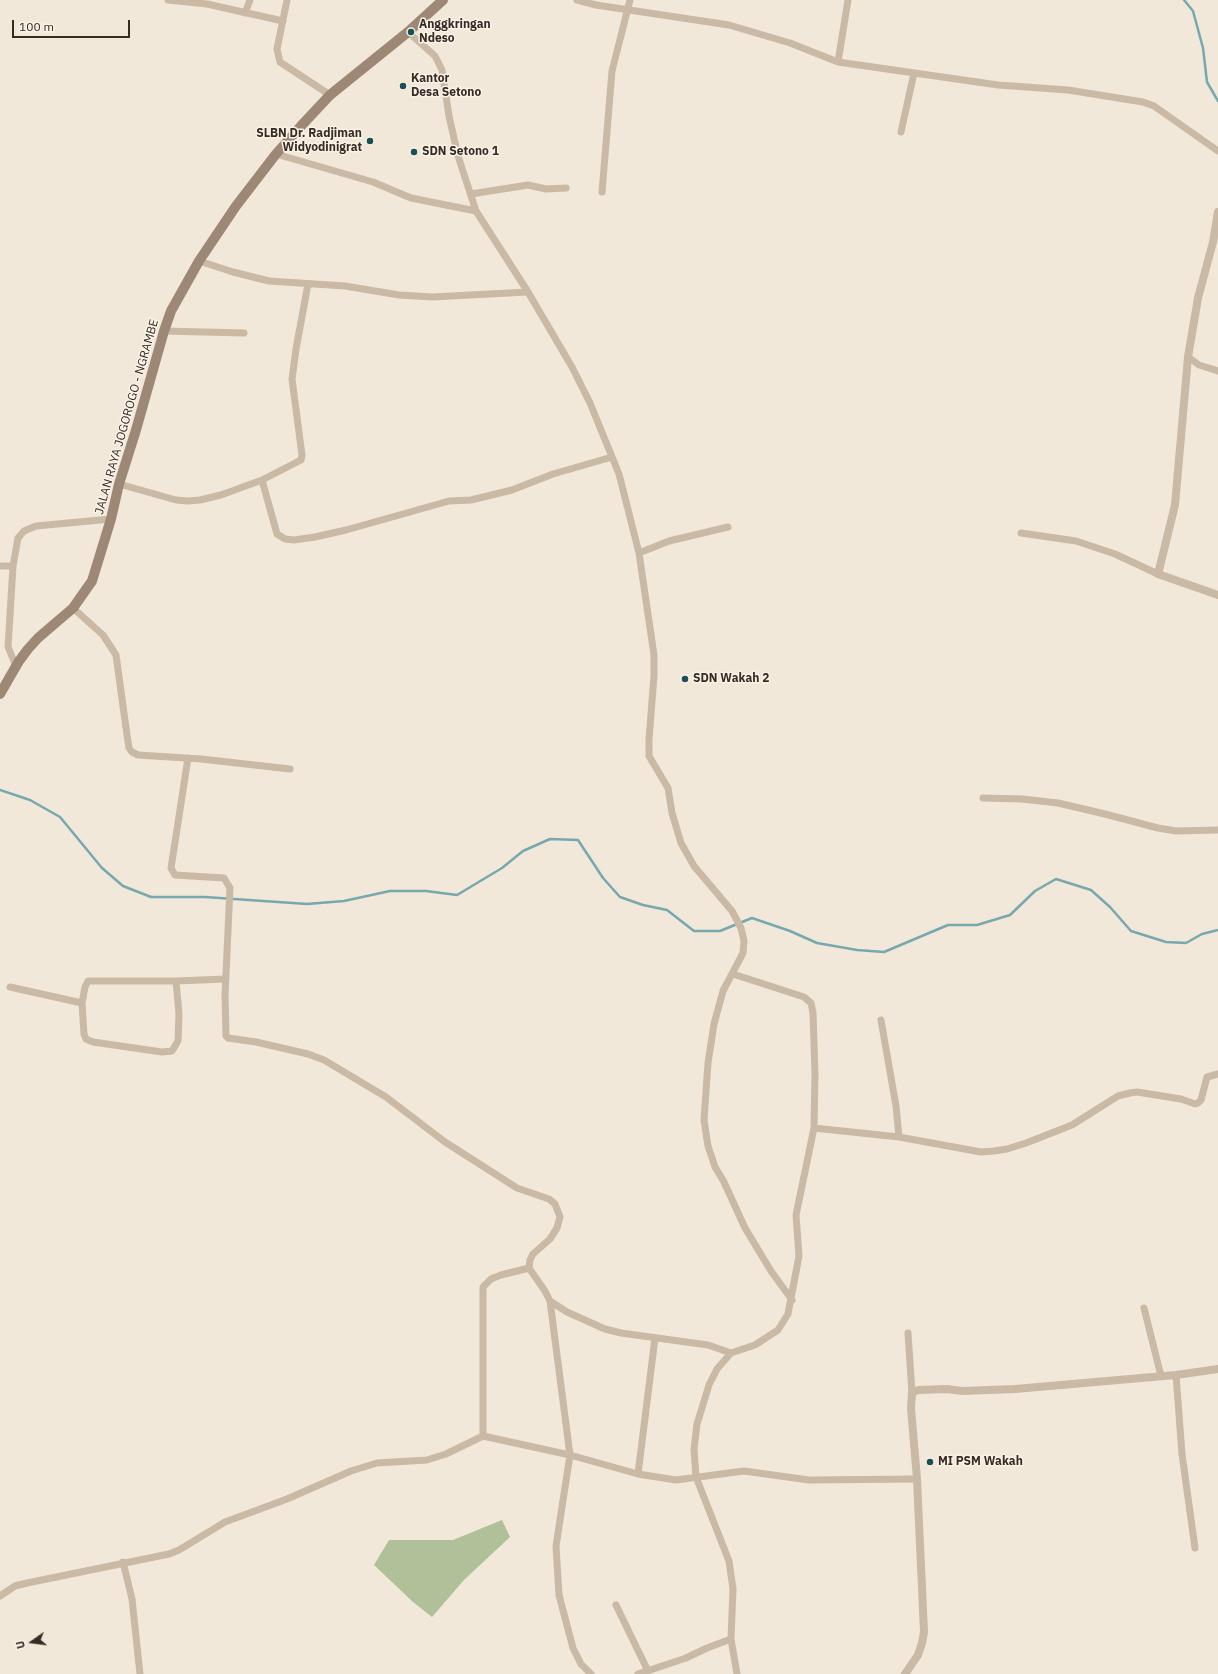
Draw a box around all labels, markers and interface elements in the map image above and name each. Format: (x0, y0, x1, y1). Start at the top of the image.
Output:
scale bar (14, 12, 132, 38)
place label: Anggkringan Ndeso (419, 18, 491, 46)
text: 100 m (19, 19, 54, 34)
marker: Anggkringan Ndeso (406, 27, 416, 37)
place label: Kantor Desa Setono (411, 72, 481, 100)
marker: Kantor Desa Setono (398, 81, 408, 91)
place label: SLBN Dr. Radjiman Widyodinigrat (256, 127, 362, 155)
marker: SLBN Dr. Radjiman Widyodinigrat (365, 136, 375, 146)
place label: SDN Setono 1 (422, 145, 499, 159)
marker: SDN Setono 1 (409, 147, 419, 157)
street label: JALAN RAYA JOGOROGO - NGRAMBE (92, 318, 162, 516)
place label: SDN Wakah 2 (693, 672, 769, 686)
marker: SDN Wakah 2 (680, 674, 690, 684)
place label: MI PSM Wakah (938, 1455, 1023, 1469)
marker: MI PSM Wakah (925, 1457, 935, 1467)
north arrow (12, 1622, 52, 1662)
text: U (13, 1640, 28, 1650)

